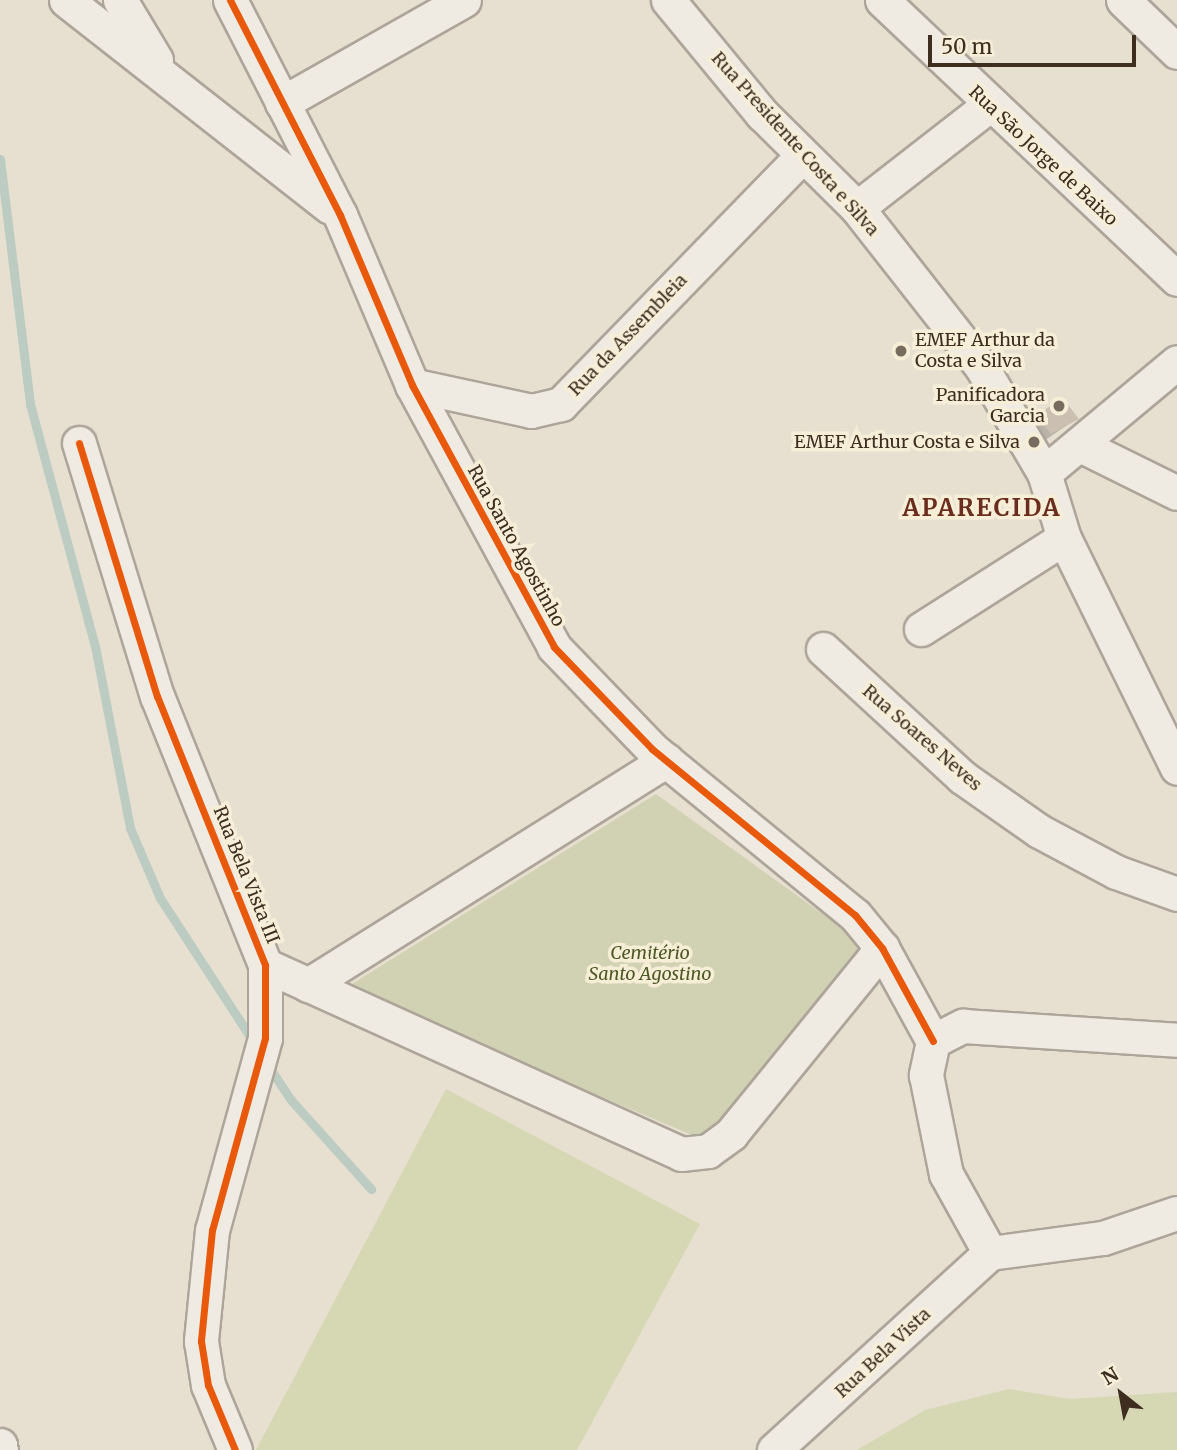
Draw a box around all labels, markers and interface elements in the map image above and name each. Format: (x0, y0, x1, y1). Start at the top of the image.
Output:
scale bar (932, 21, 1140, 65)
text: 50 m (941, 33, 992, 60)
street label: Rua Presidente Costa e Silva (707, 48, 883, 240)
street label: Rua São Jorge de Baixo (964, 81, 1122, 231)
street label: Rua da Assembleia (564, 270, 692, 400)
place label: EMEF Arthur da Costa e Silva (915, 330, 1055, 372)
marker: EMEF Arthur da Costa e Silva (893, 343, 909, 359)
place label: Panificadora Garcia (936, 385, 1045, 428)
marker: Panificadora Garcia (1051, 398, 1067, 414)
place label: EMEF Arthur Costa e Silva (794, 431, 1020, 453)
marker: EMEF Arthur Costa e Silva (1026, 434, 1042, 450)
street label: Rua Santo Agostinho (463, 462, 569, 630)
district label: APARECIDA (904, 494, 1060, 522)
street label: Rua Soares Neves (858, 680, 986, 796)
street label: Rua Bela Vista III (209, 803, 283, 947)
park label: Cemitério Santo Agostino (589, 943, 711, 986)
street label: Rua Bela Vista (831, 1303, 935, 1403)
north arrow (1086, 1359, 1156, 1429)
text: N (1098, 1362, 1123, 1390)

